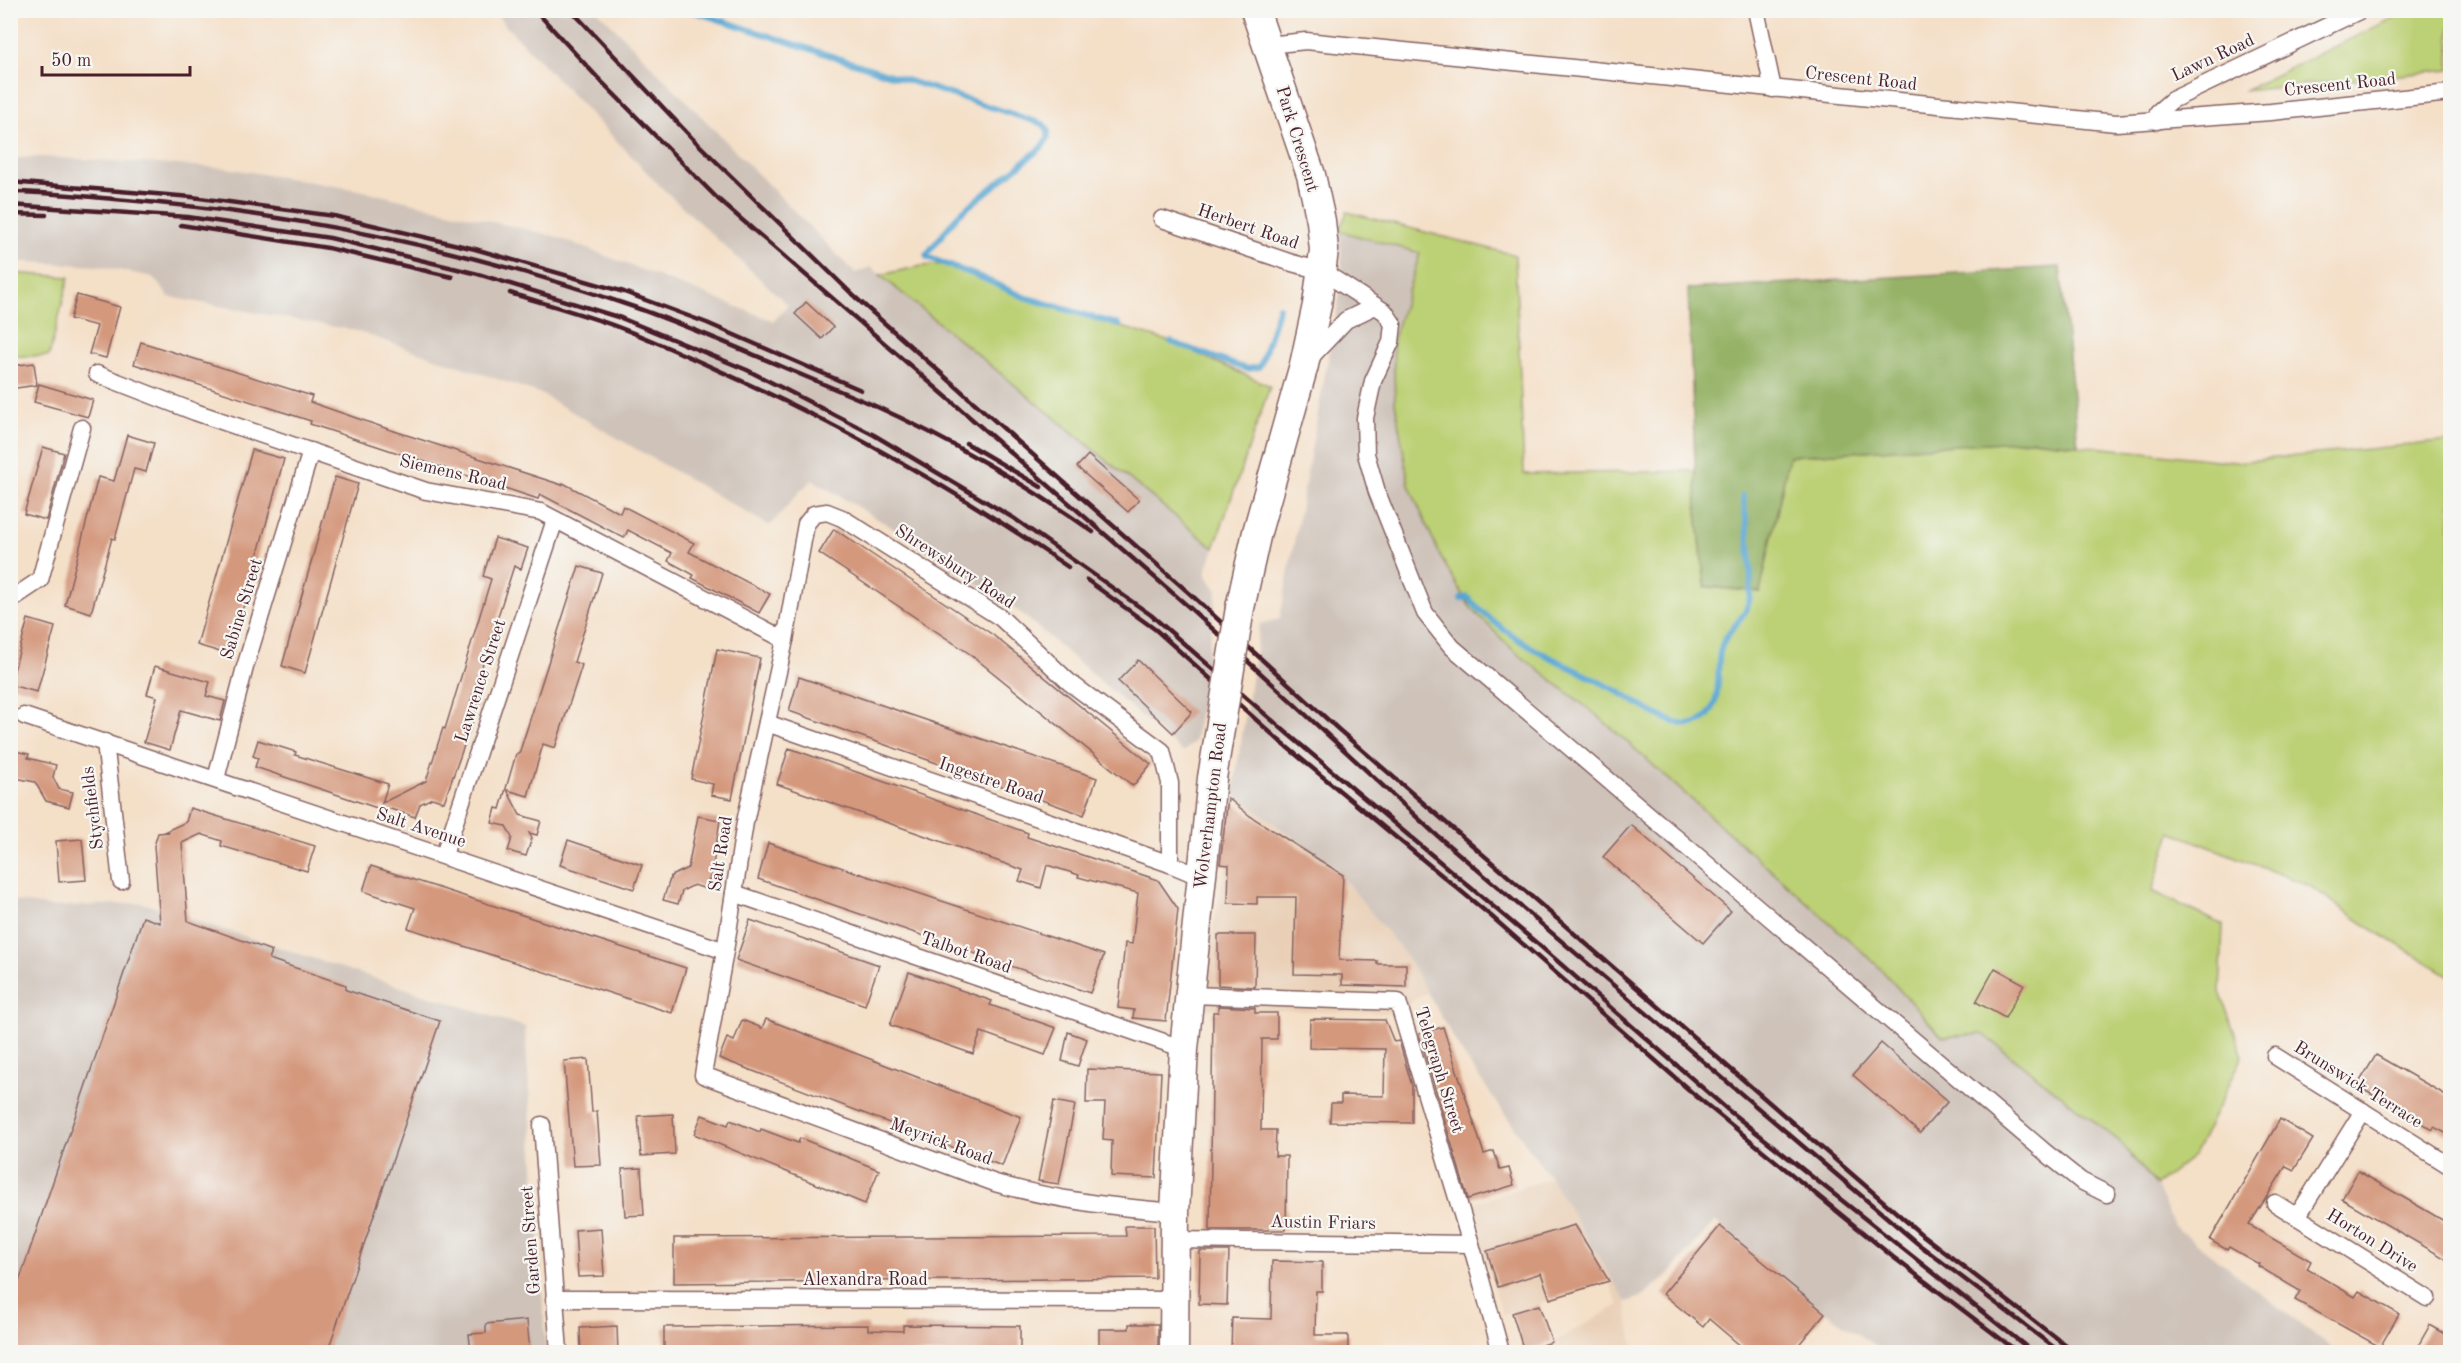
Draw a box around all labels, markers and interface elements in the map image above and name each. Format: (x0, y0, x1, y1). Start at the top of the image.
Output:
street label: Lawn Road (2169, 31, 2257, 85)
scale bar (42, 39, 190, 77)
text: 50 m (51, 52, 91, 70)
street label: Crescent Road (1804, 64, 1918, 94)
street label: Crescent Road (2283, 70, 2397, 100)
street label: Park Crescent (1272, 84, 1322, 194)
street label: Herbert Road (1195, 201, 1301, 253)
street label: Siemens Road (398, 452, 508, 494)
street label: Shrewsbury Road (892, 522, 1018, 612)
street label: Sabine Street (218, 556, 266, 662)
street label: Lawrence Street (453, 617, 509, 745)
street label: Wolverhampton Road (1192, 722, 1230, 890)
street label: Ingestre Road (936, 755, 1046, 807)
street label: Stychfields (79, 765, 107, 851)
street label: Salt Avenue (374, 805, 468, 851)
street label: Salt Road (706, 815, 736, 893)
street label: Talbot Road (918, 929, 1014, 977)
street label: Telegraph Street (1411, 1005, 1467, 1135)
street label: Brunswick Terrace (2291, 1038, 2425, 1132)
street label: Meyrick Road (887, 1115, 995, 1169)
street label: Garden Street (518, 1185, 544, 1295)
street label: Horton Drive (2323, 1206, 2421, 1276)
street label: Austin Friars (1270, 1213, 1376, 1233)
street label: Alexandra Road (802, 1271, 928, 1289)

